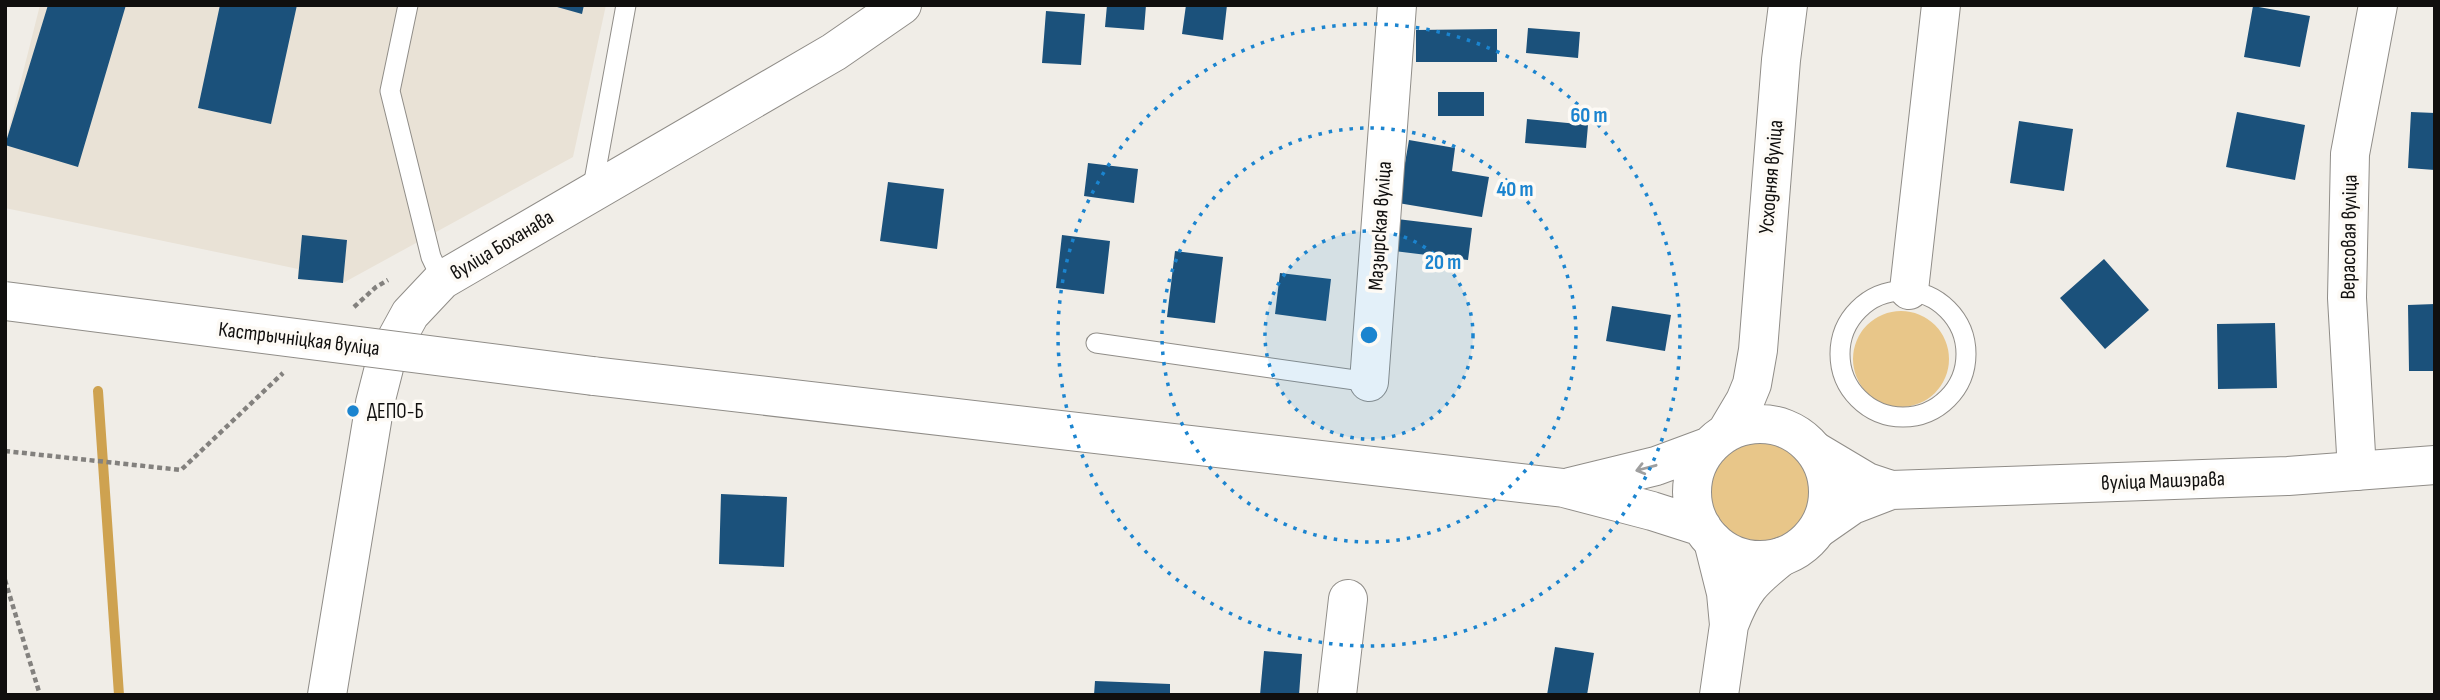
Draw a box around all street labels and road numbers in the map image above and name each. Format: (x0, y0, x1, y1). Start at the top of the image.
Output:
street label: Усходняя вуліца (1754, 119, 1788, 235)
street label: Мазырская вуліца (1363, 160, 1397, 292)
street label: Верасовая вуліца (2335, 174, 2363, 300)
street label: вуліца Боханава (446, 205, 558, 285)
street label: Кастрычніцкая вуліца (217, 317, 381, 361)
street label: вуліца Машэрава (2101, 466, 2225, 496)

